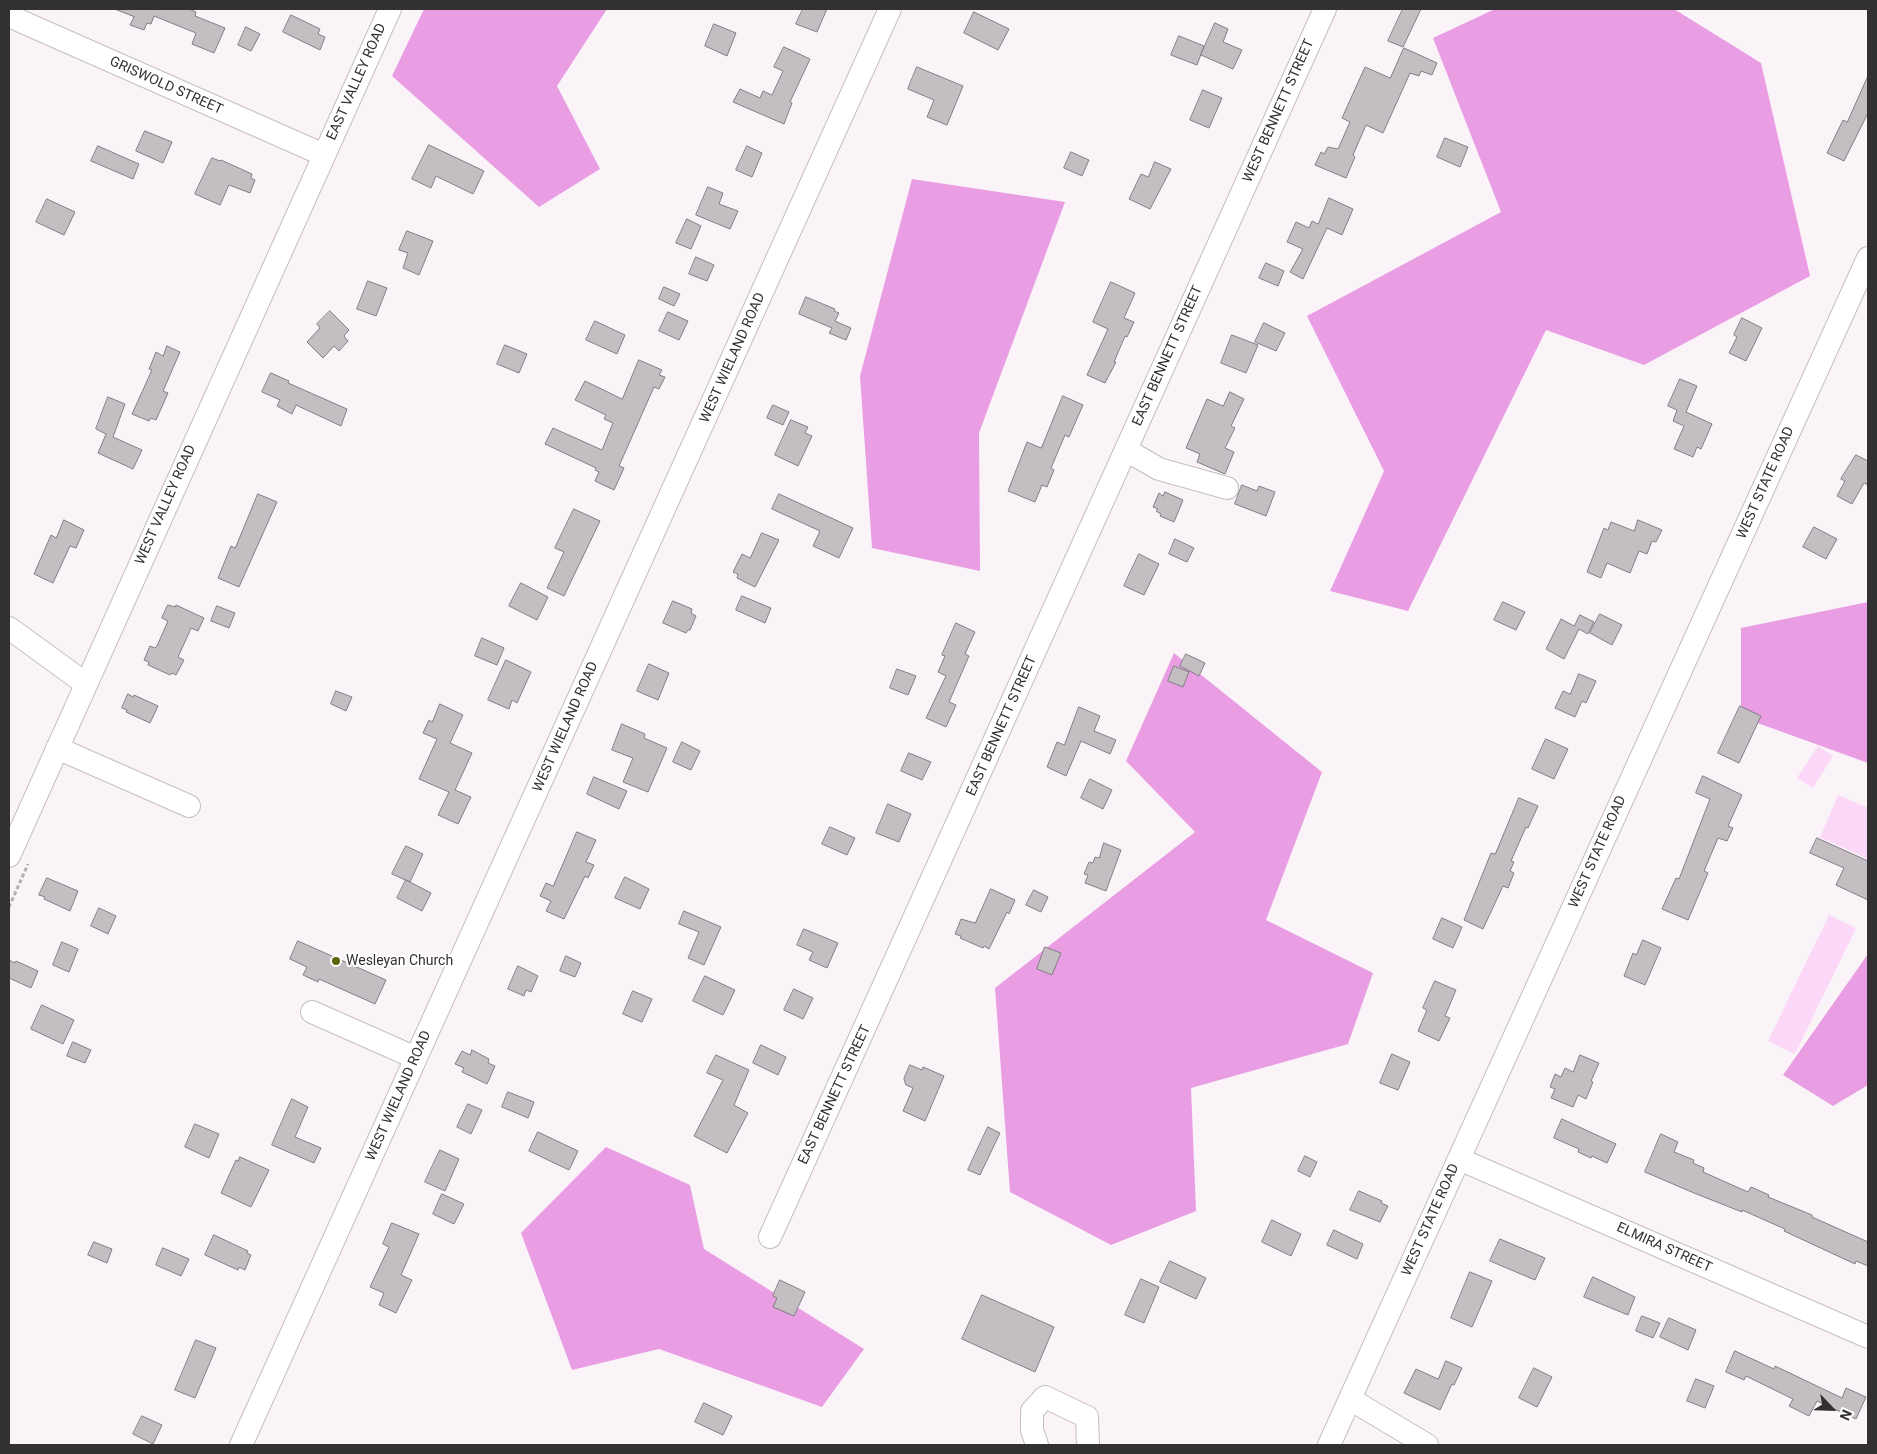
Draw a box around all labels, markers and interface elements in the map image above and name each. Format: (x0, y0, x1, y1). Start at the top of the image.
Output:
street label: EAST VALLEY ROAD (324, 21, 390, 143)
street label: WEST BENNETT STREET (1240, 37, 1318, 185)
street label: GRISWOLD STREET (107, 53, 225, 119)
street label: EAST BENNETT STREET (1129, 283, 1207, 429)
street label: WEST WIELAND ROAD (697, 290, 769, 426)
street label: WEST STATE ROAD (1734, 424, 1798, 542)
street label: WEST VALLEY ROAD (132, 442, 200, 568)
street label: EAST BENNETT STREET (963, 653, 1041, 799)
street label: WEST WIELAND ROAD (530, 659, 602, 795)
street label: WEST STATE ROAD (1566, 793, 1630, 911)
place label: Wesleyan Church (346, 953, 453, 969)
marker: Wesleyan Church (330, 955, 342, 967)
street label: EAST BENNETT STREET (795, 1023, 875, 1167)
street label: WEST WIELAND ROAD (363, 1028, 435, 1164)
street label: WEST STATE ROAD (1399, 1161, 1463, 1279)
street label: ELMIRA STREET (1614, 1219, 1714, 1277)
north arrow (1807, 1384, 1857, 1434)
text: N (1836, 1407, 1855, 1423)

